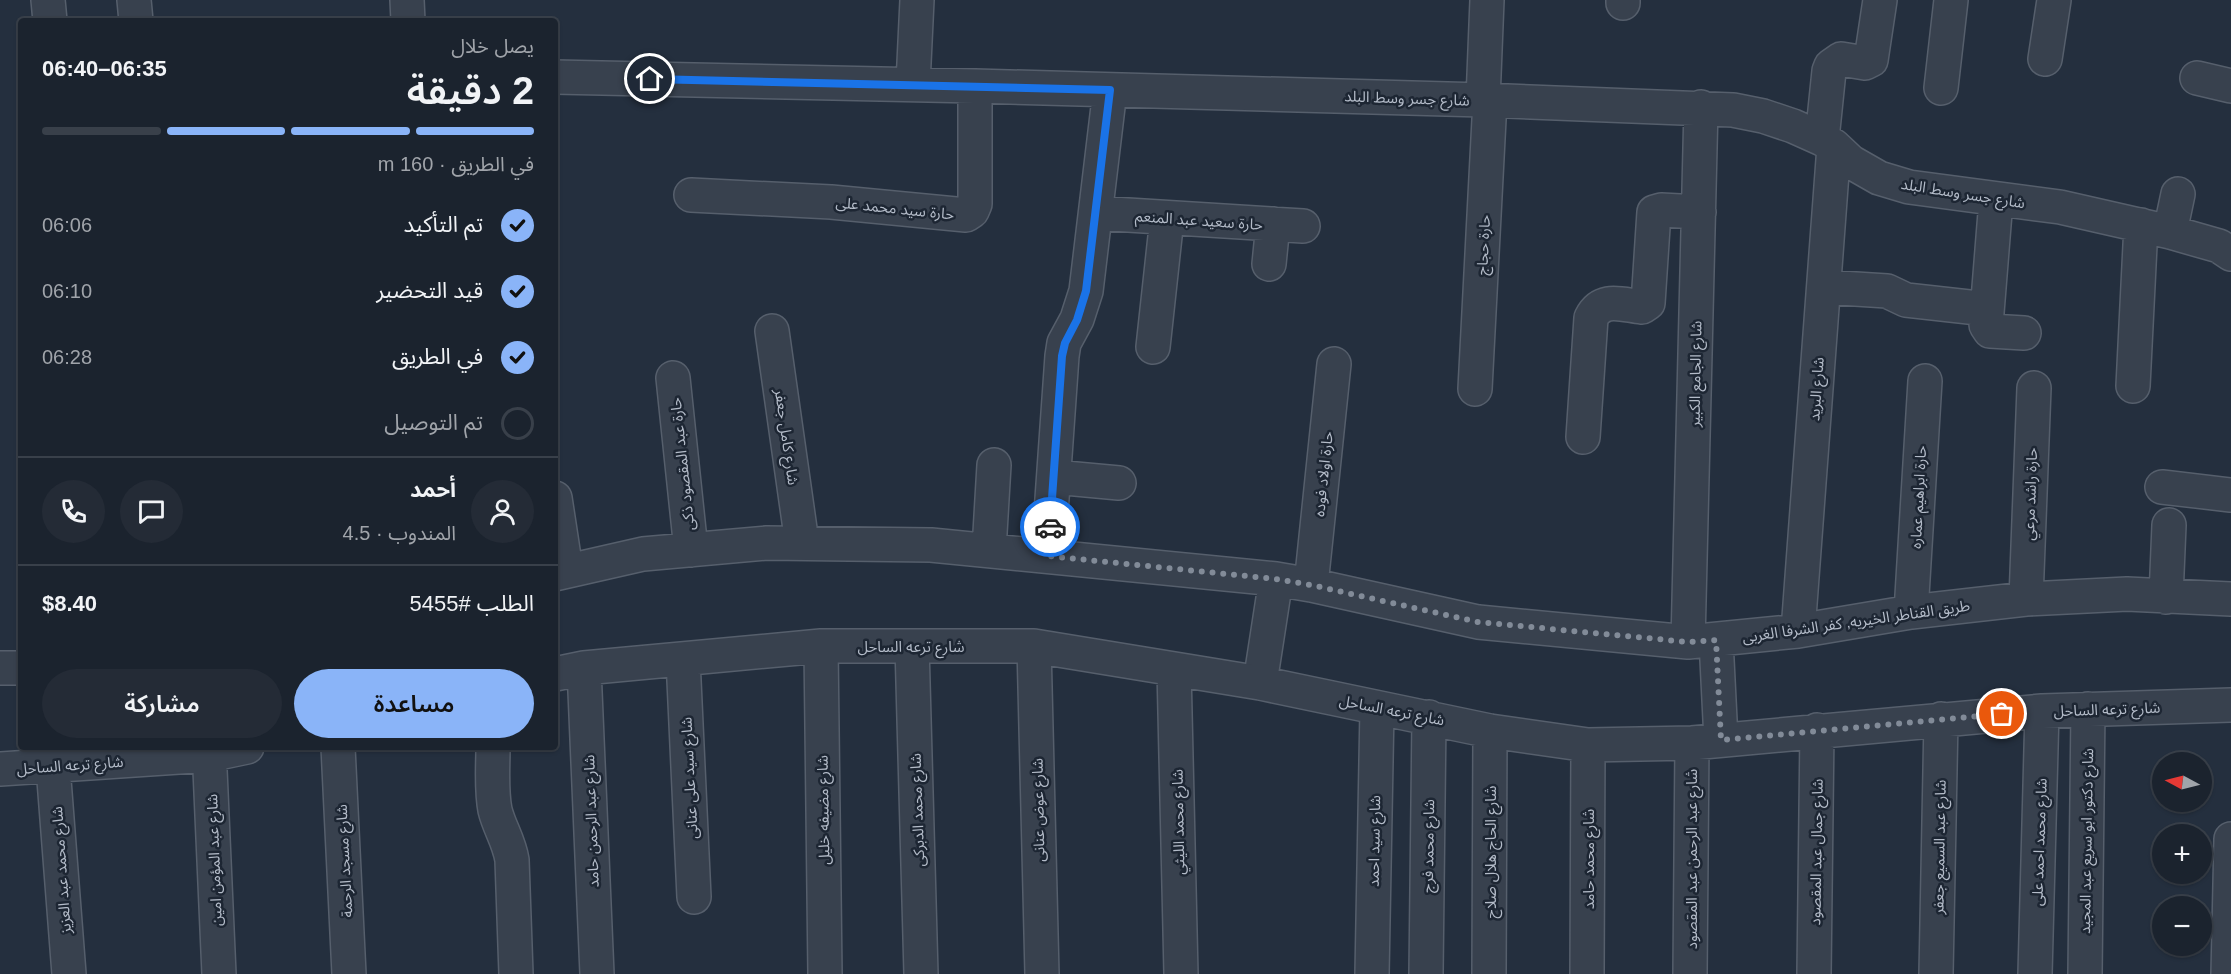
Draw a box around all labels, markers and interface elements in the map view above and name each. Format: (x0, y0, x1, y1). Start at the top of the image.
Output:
text: يصل خلال (451, 35, 534, 57)
pin (624, 53, 675, 104)
text: 06:35–06:40 (42, 56, 167, 81)
icon: home (633, 62, 666, 95)
text: 2 دقيقة (407, 69, 534, 112)
street label: شارع جسر وسط البلد (1344, 87, 1470, 113)
text: في الطريق · 160 m (378, 153, 534, 175)
street label: شارع جسر وسط البلد (1899, 175, 2026, 215)
street label: حارة سيد محمد على (835, 193, 955, 224)
street label: حارة سعيد عبد المنعم (1134, 207, 1264, 236)
icon: check (501, 209, 534, 242)
text: تم التأكيد (403, 212, 483, 237)
text: 06:06 (42, 214, 92, 236)
street label: حارة حجاج (1473, 214, 1497, 276)
icon: check (501, 275, 534, 308)
text: قيد التحضير (376, 278, 483, 303)
text: 06:10 (42, 280, 92, 302)
street label: شارع الجامع الكبير (1686, 320, 1708, 428)
icon: check (501, 341, 534, 374)
text: في الطريق (392, 344, 483, 369)
text: 06:28 (42, 346, 92, 368)
street label: شارع البريد (1805, 356, 1831, 422)
street label: شارع كامل جعفر (768, 387, 802, 487)
street label: حارة عبد المقصود ذكى (667, 396, 698, 531)
text: تم التوصيل (384, 410, 483, 435)
street label: حارة اولاد فوده (1310, 430, 1337, 518)
street label: حارة ابراهيم عماره (1907, 445, 1932, 549)
street label: حارة راشد مرعي (2020, 447, 2044, 541)
text: أحمد (410, 477, 456, 502)
button: phone (42, 480, 105, 543)
button: chat (120, 480, 183, 543)
button: person (471, 480, 534, 543)
courier (1020, 497, 1080, 557)
icon: car (1034, 511, 1067, 544)
text: المندوب · 4.5 (343, 522, 456, 544)
text: $8.40 (42, 591, 97, 616)
text: الطلب #5455 (409, 591, 534, 616)
street label: طريق القناطر الخيريه, كفر الشرفا الغربى (1741, 597, 1971, 647)
street label: شارع ترعه الساحل (858, 638, 965, 659)
button: مشاركة (42, 669, 282, 738)
button: مساعدة (294, 669, 534, 738)
pin (1976, 688, 2027, 739)
street label: شارع ترعه الساحل (1337, 691, 1446, 733)
icon: bag (1985, 697, 2018, 730)
street label: شارع ترعه الساحل (2053, 699, 2161, 723)
street label: شارع سيد على عنانى (677, 716, 705, 840)
street label: شارع دكتور ابو سريع عبد المجيد (2076, 748, 2100, 934)
north arrow (2152, 752, 2212, 812)
map controls (2152, 752, 2212, 956)
street label: شارع ترعه الساحل (16, 753, 124, 781)
street label: شارع محمد الدبركى (907, 753, 931, 867)
street label: شارع عبد الرحمن حامد (580, 754, 606, 888)
street label: شارع مضيفه خليل (814, 755, 836, 865)
street label: شارع عوض عنانى (1029, 758, 1051, 862)
street label: شارع عبد الرحمن عبد المقصود (1683, 768, 1704, 949)
street label: شارع محمد الليثي (1169, 769, 1191, 875)
street label: شارع جمال عبد المقصود (1806, 778, 1830, 926)
street label: شارع محمد احمد على (2028, 778, 2054, 906)
street label: شارع عبد السميع جعفر (1929, 779, 1953, 916)
street label: شارع الحاج هلال صلاح (1482, 785, 1503, 918)
street label: شارع عبد المؤمن امين (203, 793, 229, 926)
street label: شارع سيد احمد (1365, 795, 1387, 887)
street label: شارع محمد فرج (1419, 799, 1441, 893)
street label: شارع مسجد الرحمة (333, 804, 359, 918)
street label: شارع محمد عبد العزيز (48, 805, 78, 935)
street label: شارع محمد حامد (1580, 808, 1601, 909)
button: + (2152, 824, 2212, 884)
button: − (2152, 896, 2212, 956)

